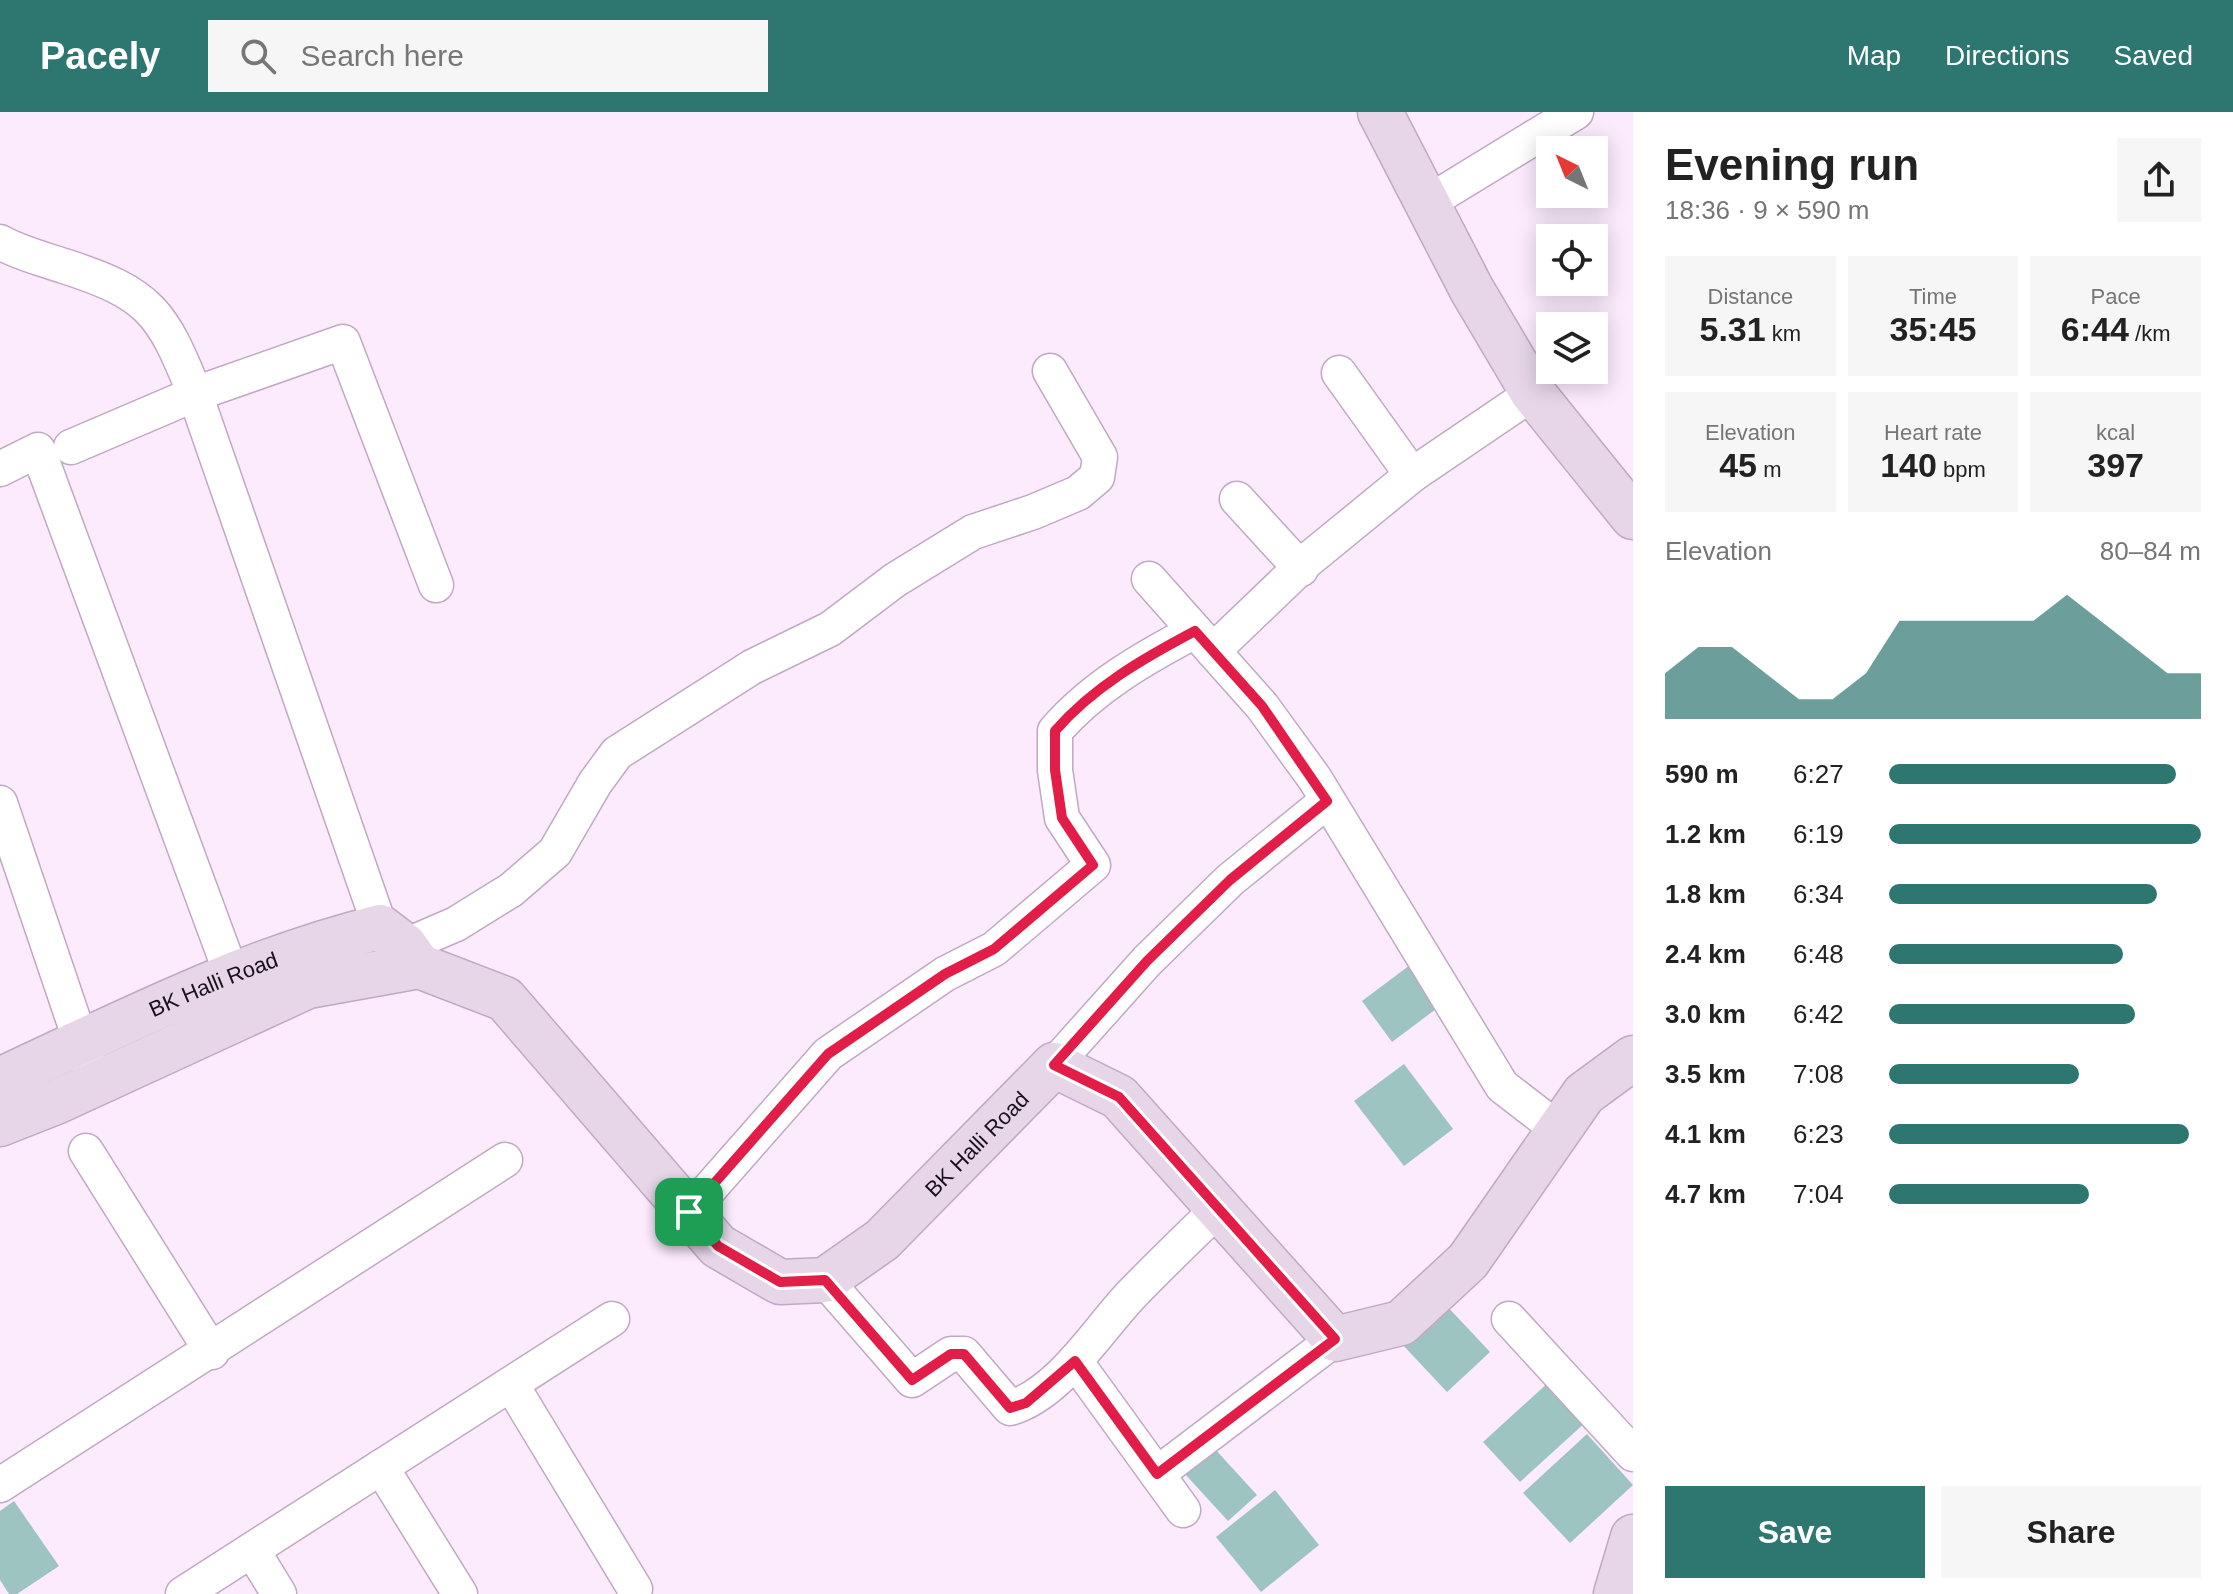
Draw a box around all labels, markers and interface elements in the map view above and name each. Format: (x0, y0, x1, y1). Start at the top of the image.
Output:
search box (208, 20, 768, 92)
icon: search (236, 34, 280, 78)
text: Pacely (40, 35, 160, 77)
text: Search here (300, 39, 464, 72)
text: Map (1847, 40, 1901, 71)
text: Directions (1945, 40, 2070, 71)
text: Saved (2114, 40, 2193, 71)
north arrow (1536, 136, 1608, 208)
map controls (1536, 136, 1608, 384)
button: share (2117, 138, 2201, 222)
text: Evening run (1665, 140, 1919, 189)
text: 18:36 · 9 × 590 m (1665, 195, 1870, 225)
button: locate (1536, 224, 1608, 296)
text: Distance (1708, 284, 1793, 309)
text: Time (1909, 284, 1957, 309)
text: Pace (2091, 284, 2141, 309)
text: 5.31 (1700, 310, 1766, 348)
text: 35:45 (1890, 310, 1976, 348)
text: 6:44 (2061, 310, 2129, 348)
button: layers (1536, 312, 1608, 384)
text: km (1766, 321, 1801, 346)
text: /km (2129, 321, 2170, 346)
text: Elevation (1705, 420, 1796, 445)
text: Heart rate (1884, 420, 1982, 445)
text: kcal (2096, 420, 2135, 445)
text: 45 (1719, 446, 1757, 484)
text: 140 (1880, 446, 1937, 484)
text: 397 (2087, 446, 2144, 484)
text: m (1757, 457, 1781, 482)
text: bpm (1937, 457, 1986, 482)
text: Elevation (1665, 536, 1772, 566)
text: 80–84 m (2100, 536, 2201, 566)
text: 590 m (1665, 759, 1739, 789)
text: 6:27 (1793, 759, 1844, 789)
text: 1.2 km (1665, 819, 1746, 849)
text: 6:19 (1793, 819, 1844, 849)
text: 1.8 km (1665, 879, 1746, 909)
text: 6:34 (1793, 879, 1844, 909)
text: 2.4 km (1665, 939, 1746, 969)
text: 6:48 (1793, 939, 1844, 969)
street label: BK Halli Road (145, 947, 281, 1022)
text: 3.0 km (1665, 999, 1746, 1029)
text: 6:42 (1793, 999, 1844, 1029)
text: 3.5 km (1665, 1059, 1746, 1089)
text: 7:08 (1793, 1059, 1844, 1089)
street label: BK Halli Road (920, 1086, 1034, 1202)
text: 4.1 km (1665, 1119, 1746, 1149)
text: 6:23 (1793, 1119, 1844, 1149)
pin (655, 1178, 723, 1246)
text: 4.7 km (1665, 1179, 1746, 1209)
text: 7:04 (1793, 1179, 1844, 1209)
icon: arrive (667, 1190, 711, 1234)
button: Save (1665, 1486, 1925, 1578)
button: Share (1941, 1486, 2201, 1578)

